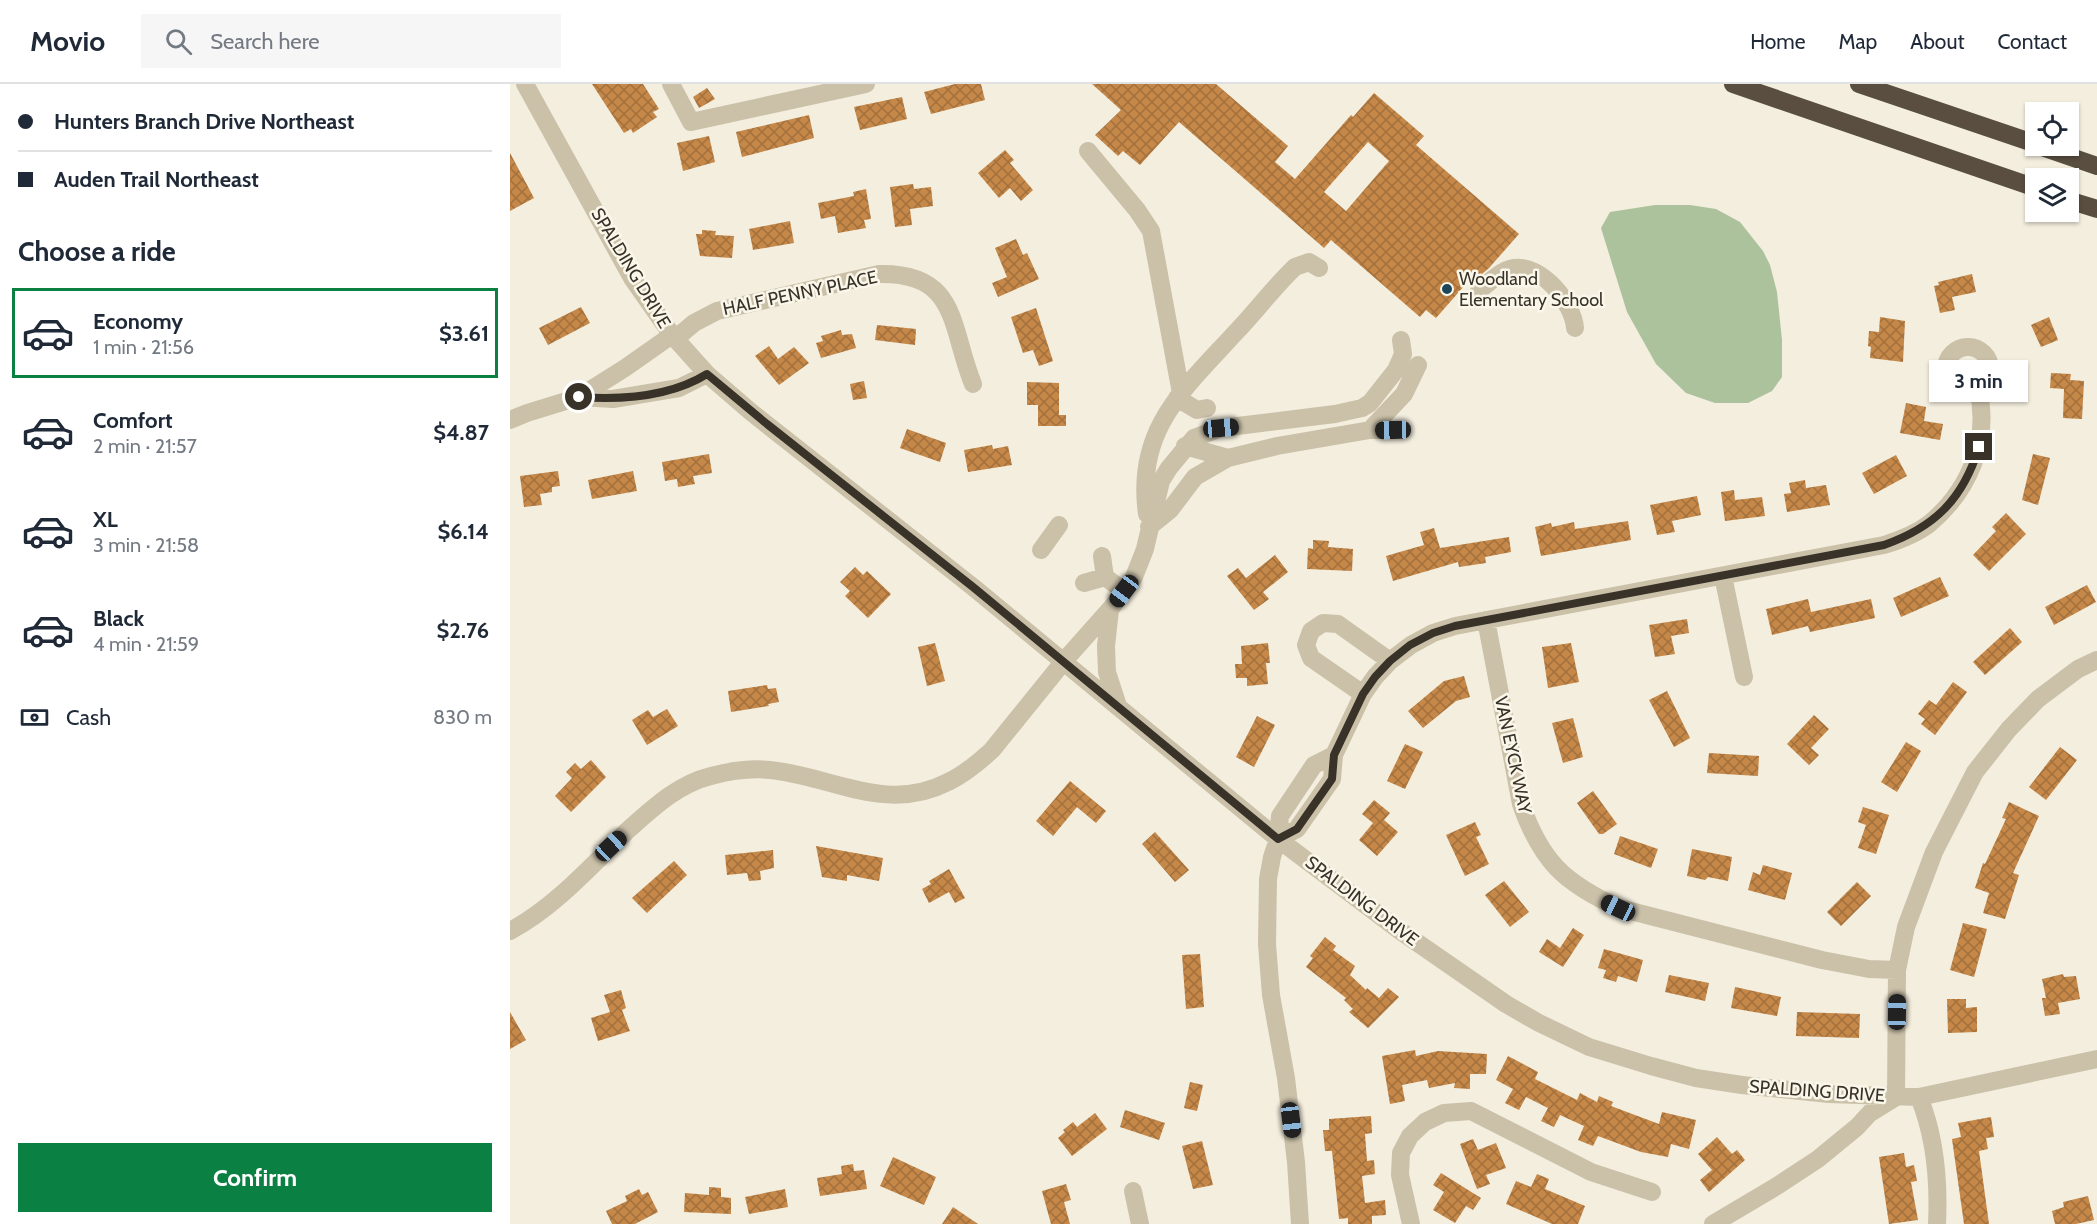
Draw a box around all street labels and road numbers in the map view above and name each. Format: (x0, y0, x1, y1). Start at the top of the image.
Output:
street label: SPALDING DRIVE (587, 204, 676, 332)
street label: HALF PENNY PLACE (721, 266, 879, 320)
street label: VAN EYCK WAY (1490, 694, 1536, 816)
street label: SPALDING DRIVE (1301, 851, 1423, 951)
street label: SPALDING DRIVE (1748, 1075, 1886, 1107)

